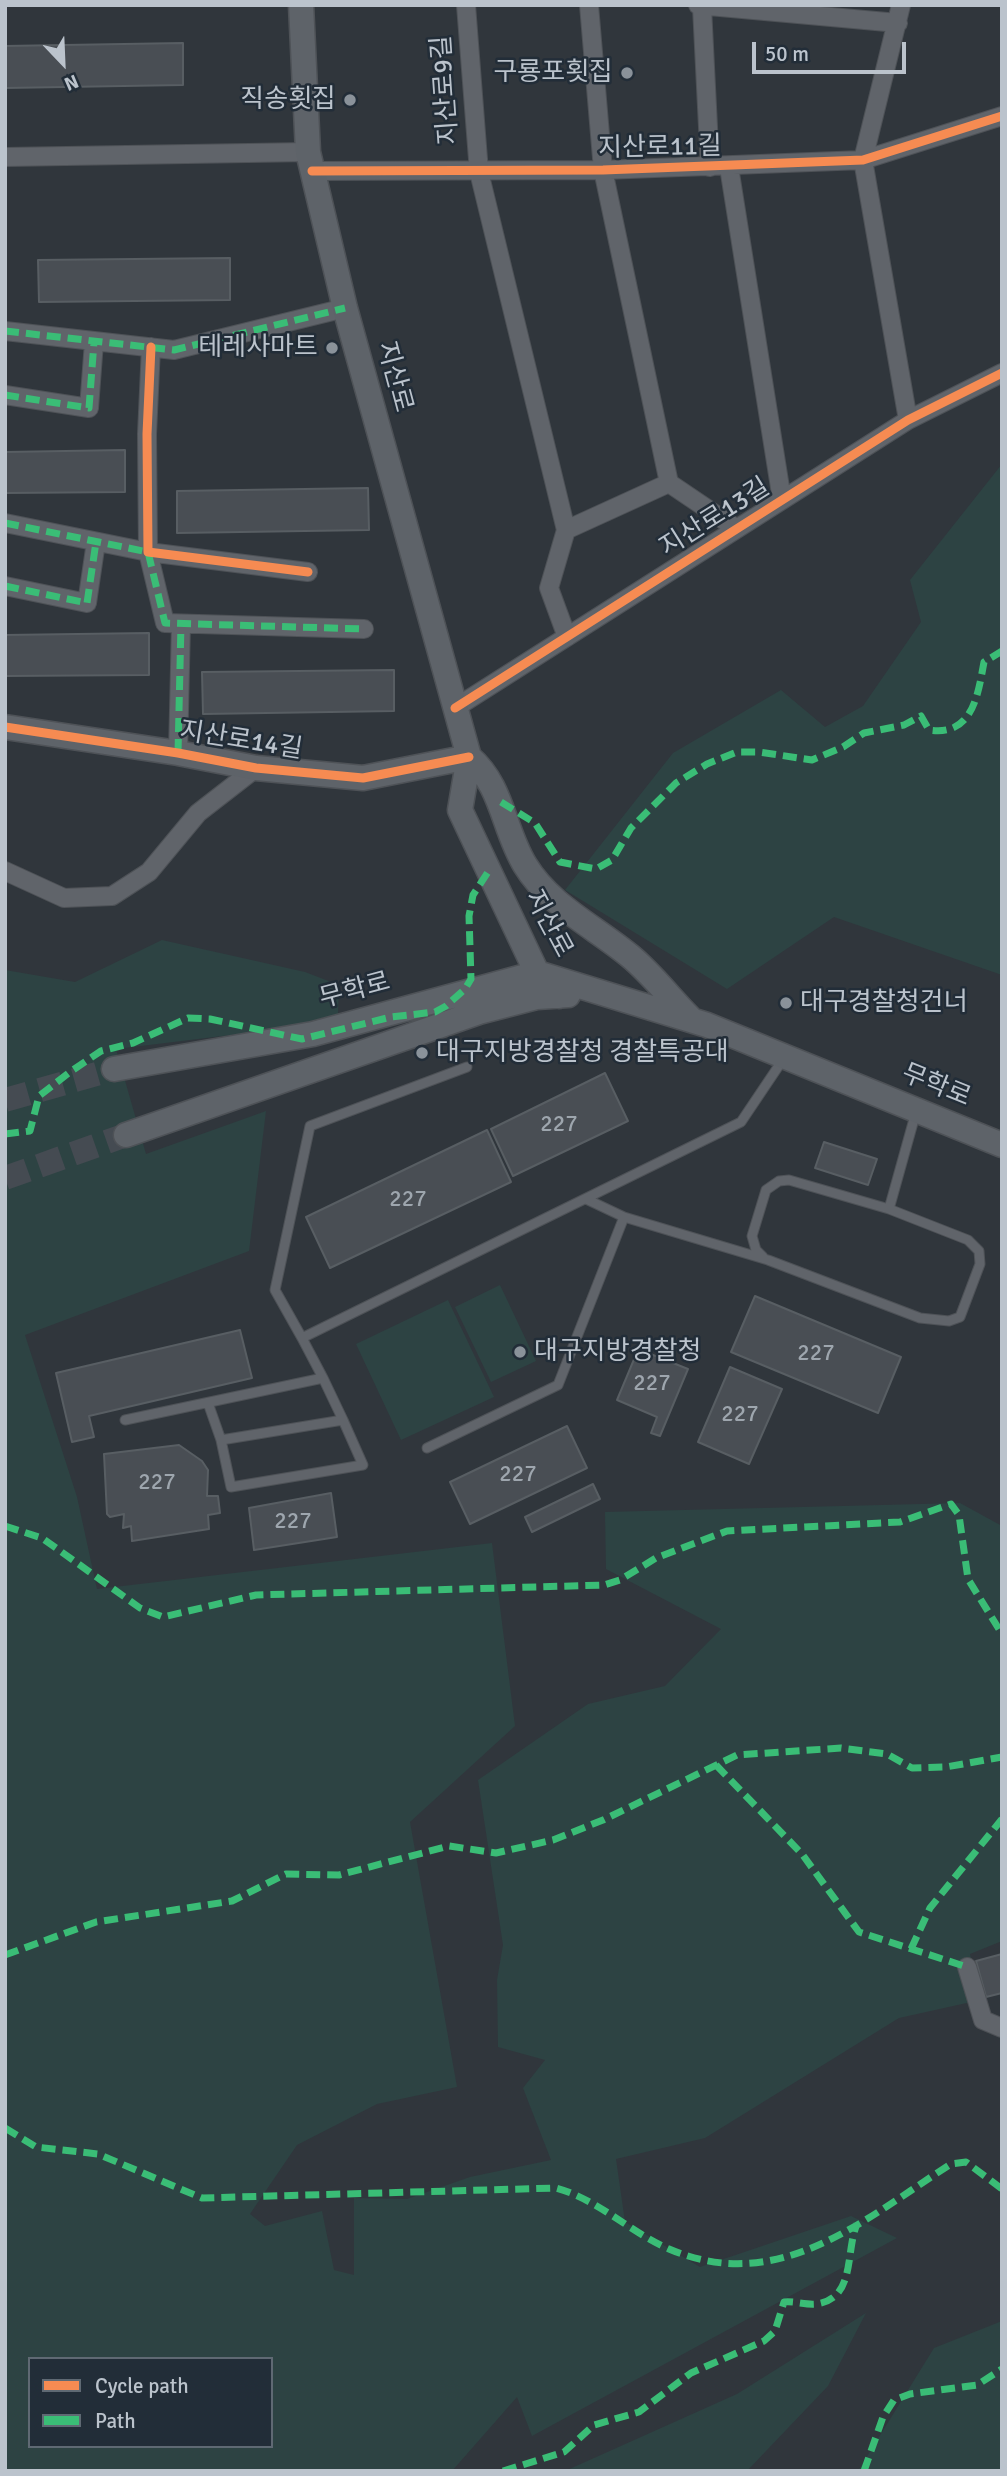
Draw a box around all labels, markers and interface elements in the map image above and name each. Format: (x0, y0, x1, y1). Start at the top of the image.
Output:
north arrow (28, 28, 98, 98)
scale bar (755, 28, 909, 72)
street label: 지산로9길 (427, 34, 465, 146)
text: 50 m (765, 41, 809, 67)
place label: 구룡포횟집 (493, 57, 613, 89)
marker: 구룡포횟집 (619, 65, 635, 81)
text: N (60, 69, 82, 96)
place label: 직송횟집 (240, 84, 336, 116)
marker: 직송횟집 (342, 92, 358, 108)
street label: 지산로11길 (598, 131, 722, 165)
place label: 테레사마트 (198, 332, 318, 364)
street label: 지산로 (370, 338, 418, 416)
marker: 테레사마트 (324, 340, 340, 356)
street label: 지산로13길 (654, 472, 776, 564)
street label: 지산로14길 (177, 716, 305, 766)
street label: 지산로 (517, 885, 579, 963)
street label: 무학로 (316, 967, 394, 1015)
place label: 대구경찰청건너 (800, 987, 967, 1019)
marker: 대구경찰청건너 (778, 995, 794, 1011)
place label: 대구지방경찰청 경찰특공대 (436, 1037, 729, 1069)
marker: 대구지방경찰청 경찰특공대 (414, 1045, 430, 1061)
street label: 무학로 (897, 1058, 975, 1114)
house number: 227 (540, 1111, 578, 1139)
house number: 227 (389, 1186, 427, 1214)
place label: 대구지방경찰청 (534, 1336, 701, 1368)
house number: 227 (797, 1340, 835, 1368)
marker: 대구지방경찰청 (512, 1344, 528, 1360)
house number: 227 (633, 1370, 671, 1398)
house number: 227 (721, 1401, 759, 1429)
house number: 227 (499, 1461, 537, 1489)
house number: 227 (138, 1469, 176, 1497)
house number: 227 (274, 1508, 312, 1536)
legend (28, 2357, 273, 2448)
text: Cycle path (95, 2373, 189, 2399)
text: Path (95, 2408, 136, 2434)

